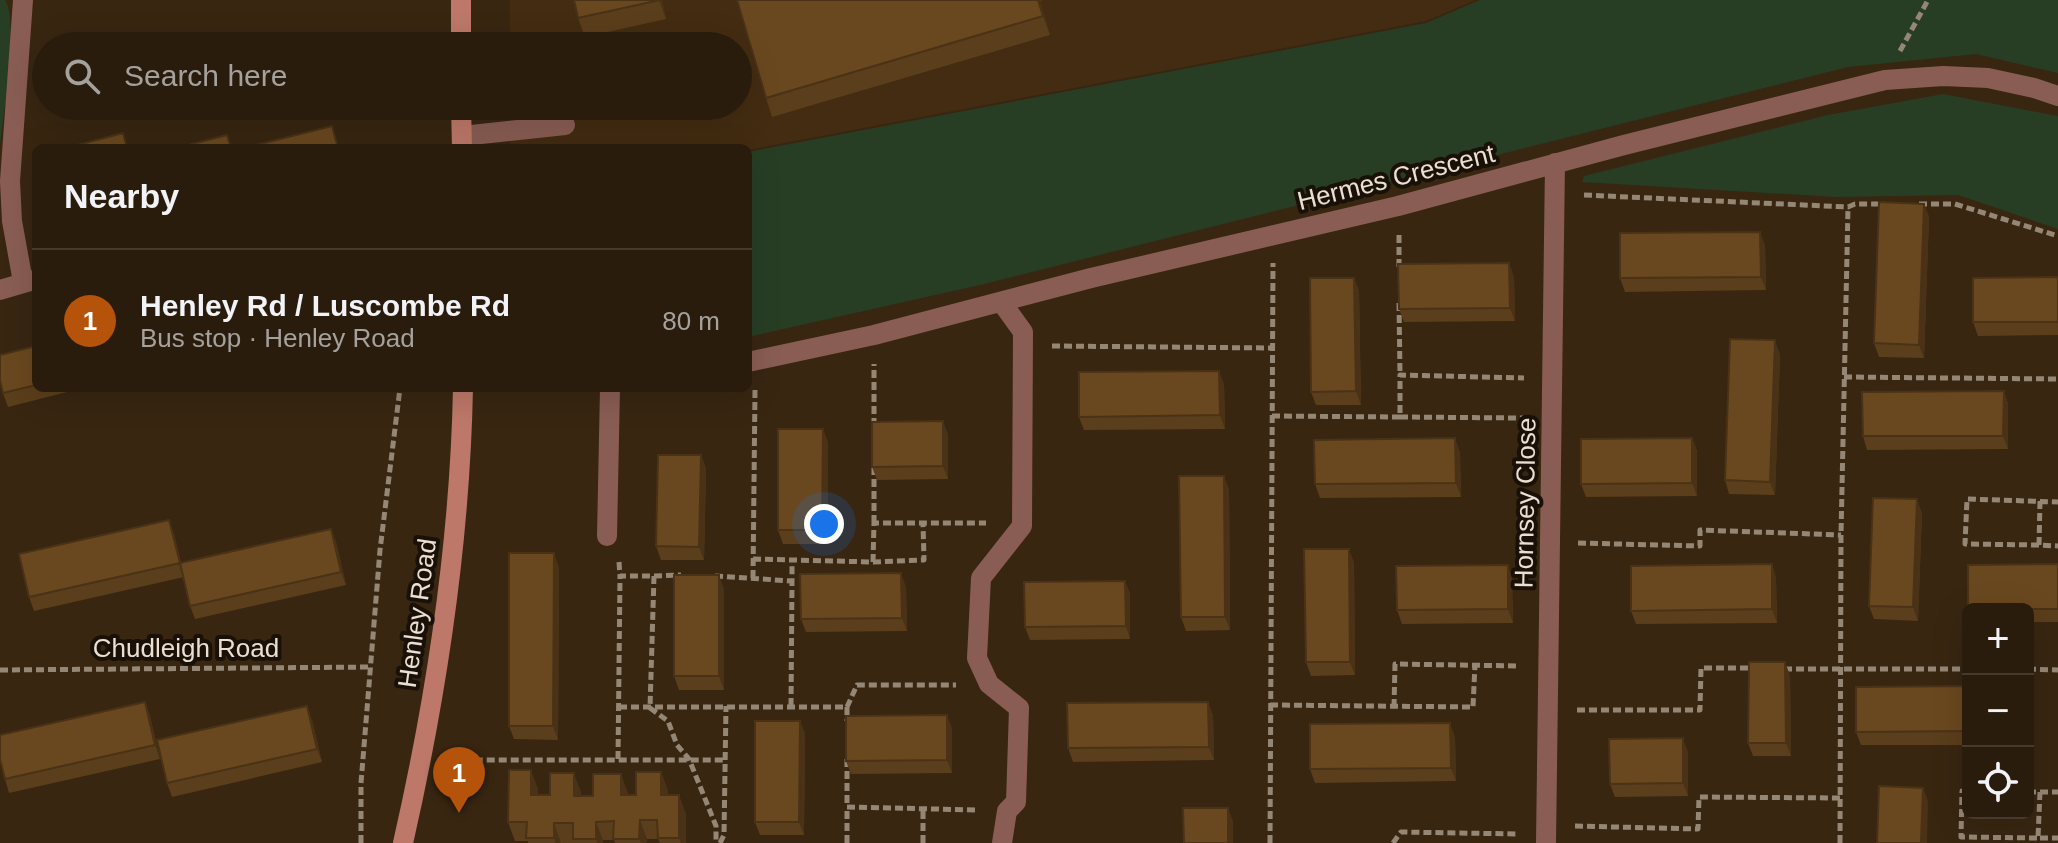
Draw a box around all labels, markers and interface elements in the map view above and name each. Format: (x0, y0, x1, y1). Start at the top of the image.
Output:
search box (32, 32, 752, 120)
icon: search (60, 54, 104, 98)
text: Search here (124, 59, 287, 92)
street label: Hermes Crescent (1294, 138, 1499, 216)
text: Nearby (64, 177, 179, 215)
text: Henley Rd / Luscombe Rd (140, 289, 510, 322)
text: 1 (83, 306, 97, 336)
text: 80 m (662, 306, 720, 336)
text: Bus stop · Henley Road (140, 323, 415, 353)
street label: Hornsey Close (1509, 417, 1541, 589)
your location (804, 504, 844, 544)
street label: Henley Road (392, 536, 442, 690)
map controls (1962, 603, 2034, 819)
button: + (1962, 603, 2034, 675)
street label: Chudleigh Road (93, 633, 279, 663)
button: − (1962, 675, 2034, 747)
pin: 1 (433, 747, 485, 813)
button: locate (1962, 747, 2034, 819)

